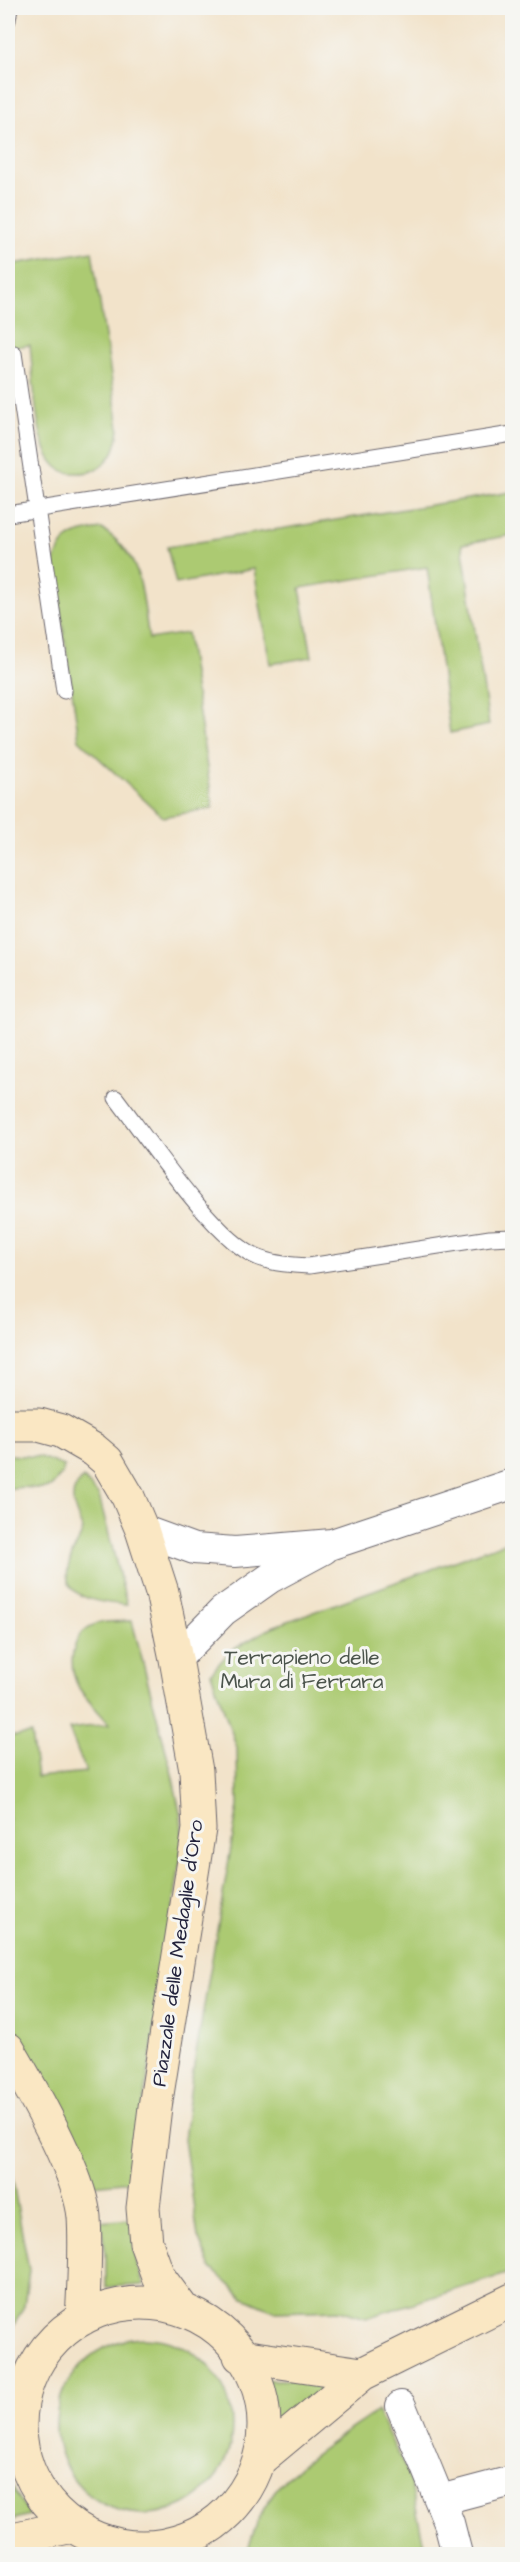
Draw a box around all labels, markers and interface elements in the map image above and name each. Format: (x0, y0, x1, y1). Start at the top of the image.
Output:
park label: Terrapieno delle Mura di Ferrara (220, 1643, 384, 1696)
street label: Piazzale delle Medaglie d'Oro (144, 1818, 213, 2089)

